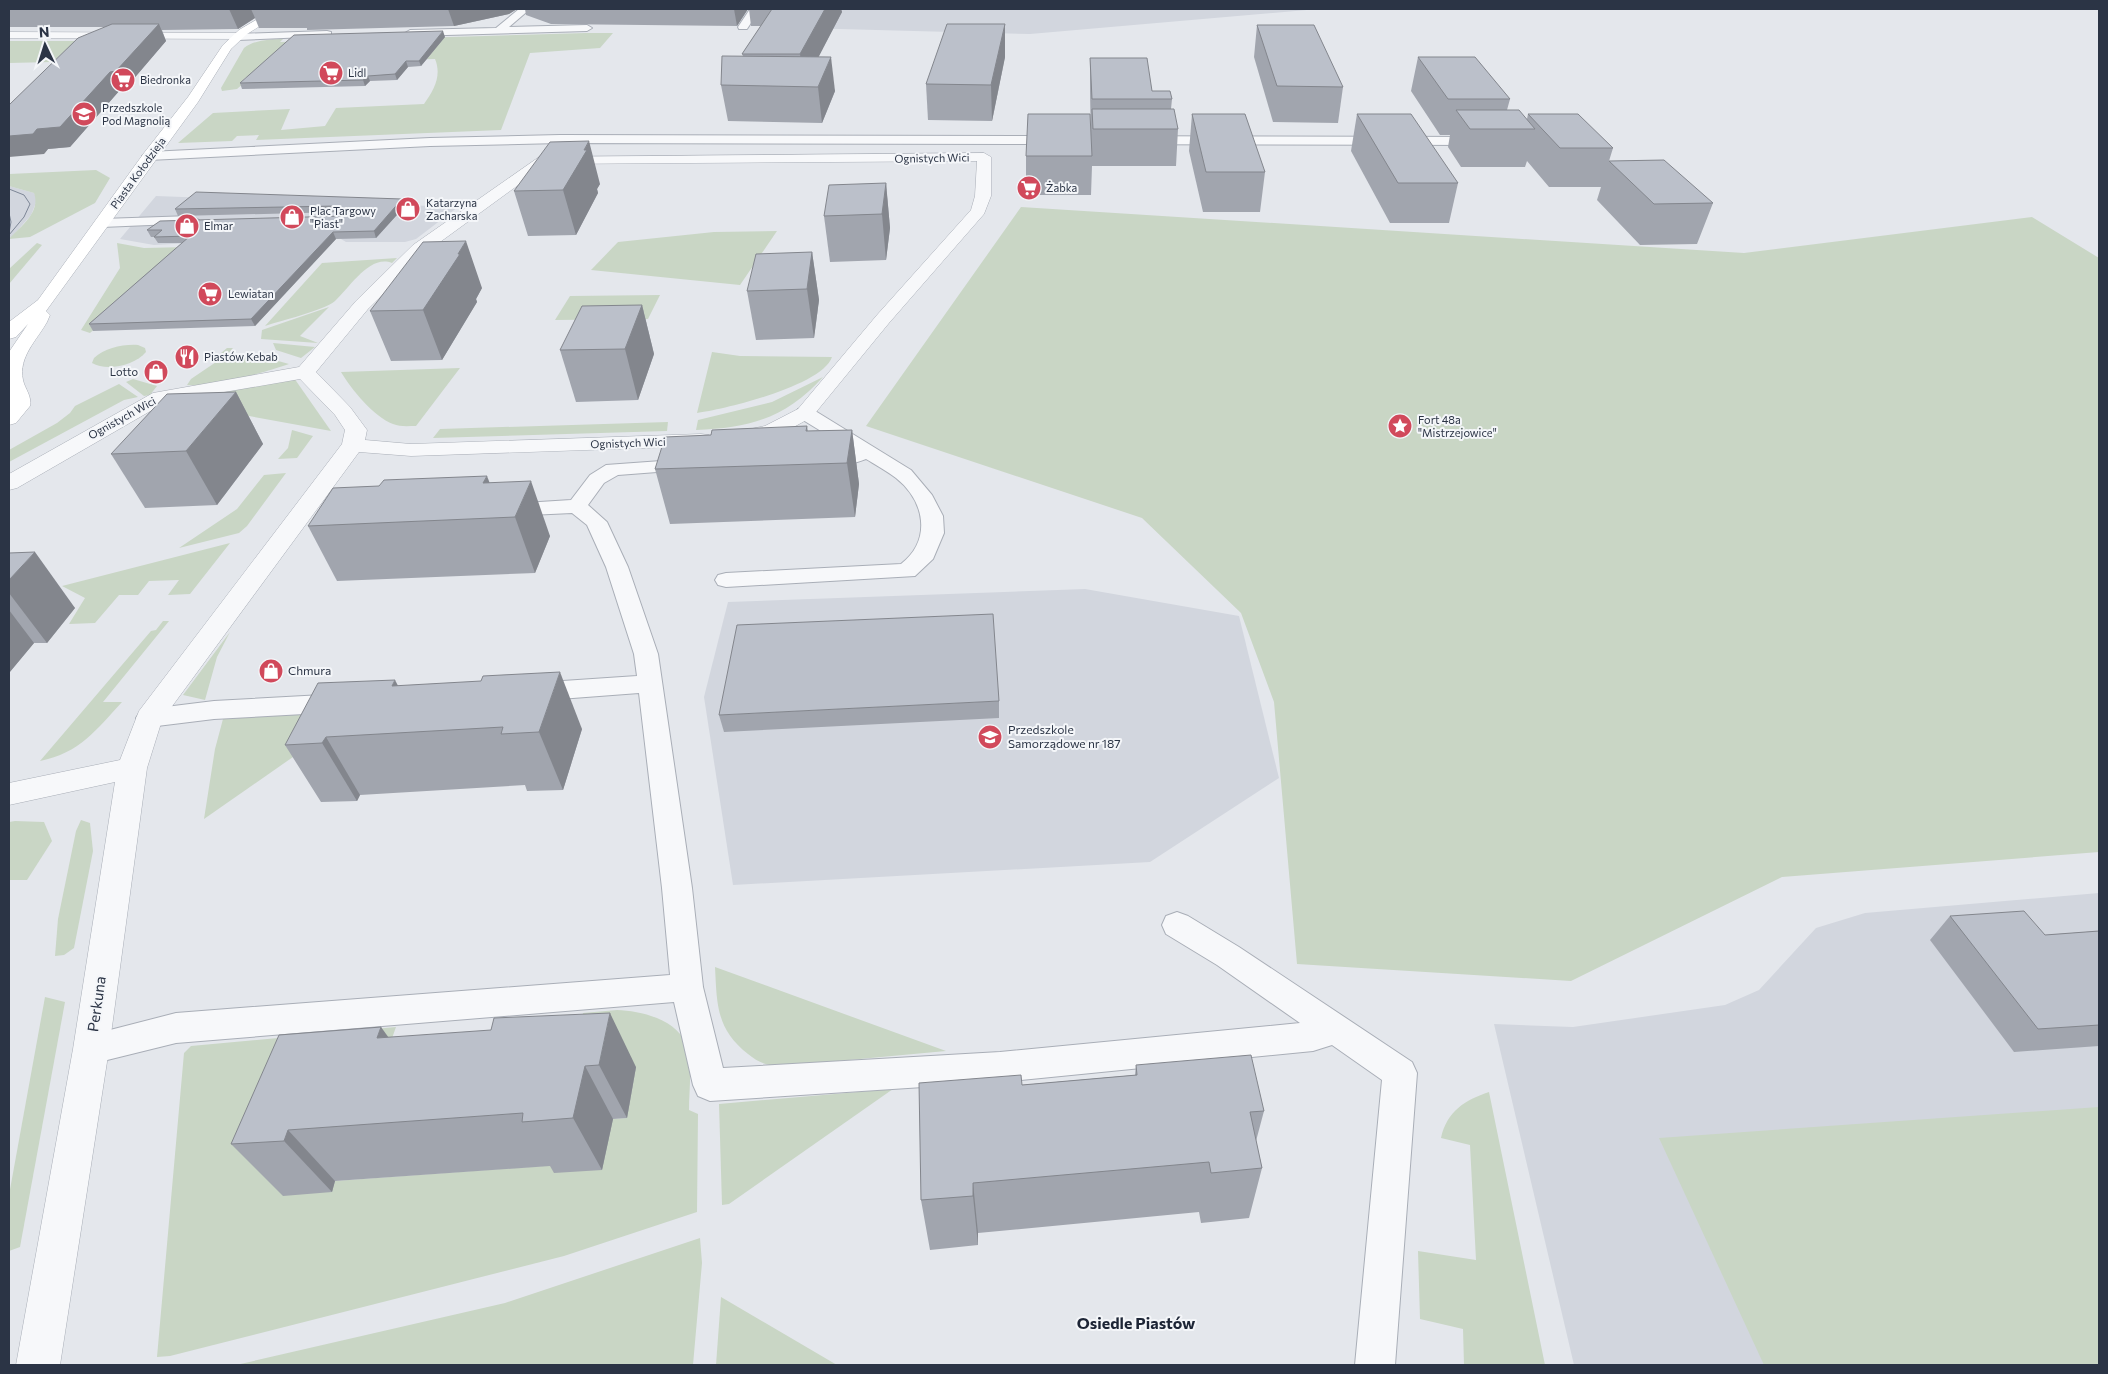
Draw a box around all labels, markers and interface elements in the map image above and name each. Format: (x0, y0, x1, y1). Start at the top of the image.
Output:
north arrow (20, 20, 70, 70)
text: N (38, 23, 50, 40)
supermarket icon: Lidl (318, 60, 344, 86)
place label: Lidl (348, 66, 366, 79)
supermarket icon: Biedronka (110, 67, 136, 93)
place label: Biedronka (140, 73, 191, 86)
school or university icon: Przedszkole Pod Magnolią (71, 101, 97, 127)
place label: Przedszkole Pod Magnolią (102, 101, 170, 127)
street label: Piasta Kołodzieja (107, 134, 168, 211)
street label: Ognistych Wici (894, 150, 970, 165)
supermarket icon: Żabka (1016, 175, 1042, 201)
place label: Żabka (1046, 180, 1077, 194)
shop icon: Katarzyna Zacharska (395, 196, 421, 222)
place label: Katarzyna Zacharska (426, 196, 478, 222)
shop icon: Plac Targowy "Piast" (279, 204, 305, 230)
place label: Plac Targowy "Piast" (310, 204, 376, 230)
shop icon: Elmar (174, 213, 200, 239)
place label: Elmar (204, 219, 234, 232)
supermarket icon: Lewiatan (197, 281, 223, 307)
place label: Lewiatan (228, 287, 274, 300)
restaurant icon: Piastów Kebab (174, 344, 200, 370)
place label: Piastów Kebab (204, 350, 278, 363)
shop icon: Lotto (143, 359, 169, 385)
place label: Lotto (110, 365, 138, 378)
street label: Ognistych Wici (86, 394, 158, 441)
place icon: Fort 48a "Mistrzejowice" (1387, 413, 1413, 439)
place label: Fort 48a "Mistrzejowice" (1418, 413, 1497, 439)
street label: Ognistych Wici (590, 435, 666, 450)
shop icon: Chmura (258, 658, 284, 684)
place label: Chmura (288, 663, 331, 677)
place label: Przedszkole Samorządowe nr 187 (1008, 722, 1121, 750)
school or university icon: Przedszkole Samorządowe nr 187 (977, 724, 1003, 750)
street label: Perkuna (83, 975, 109, 1033)
district label: Osiedle Piastów (1077, 1313, 1196, 1332)

